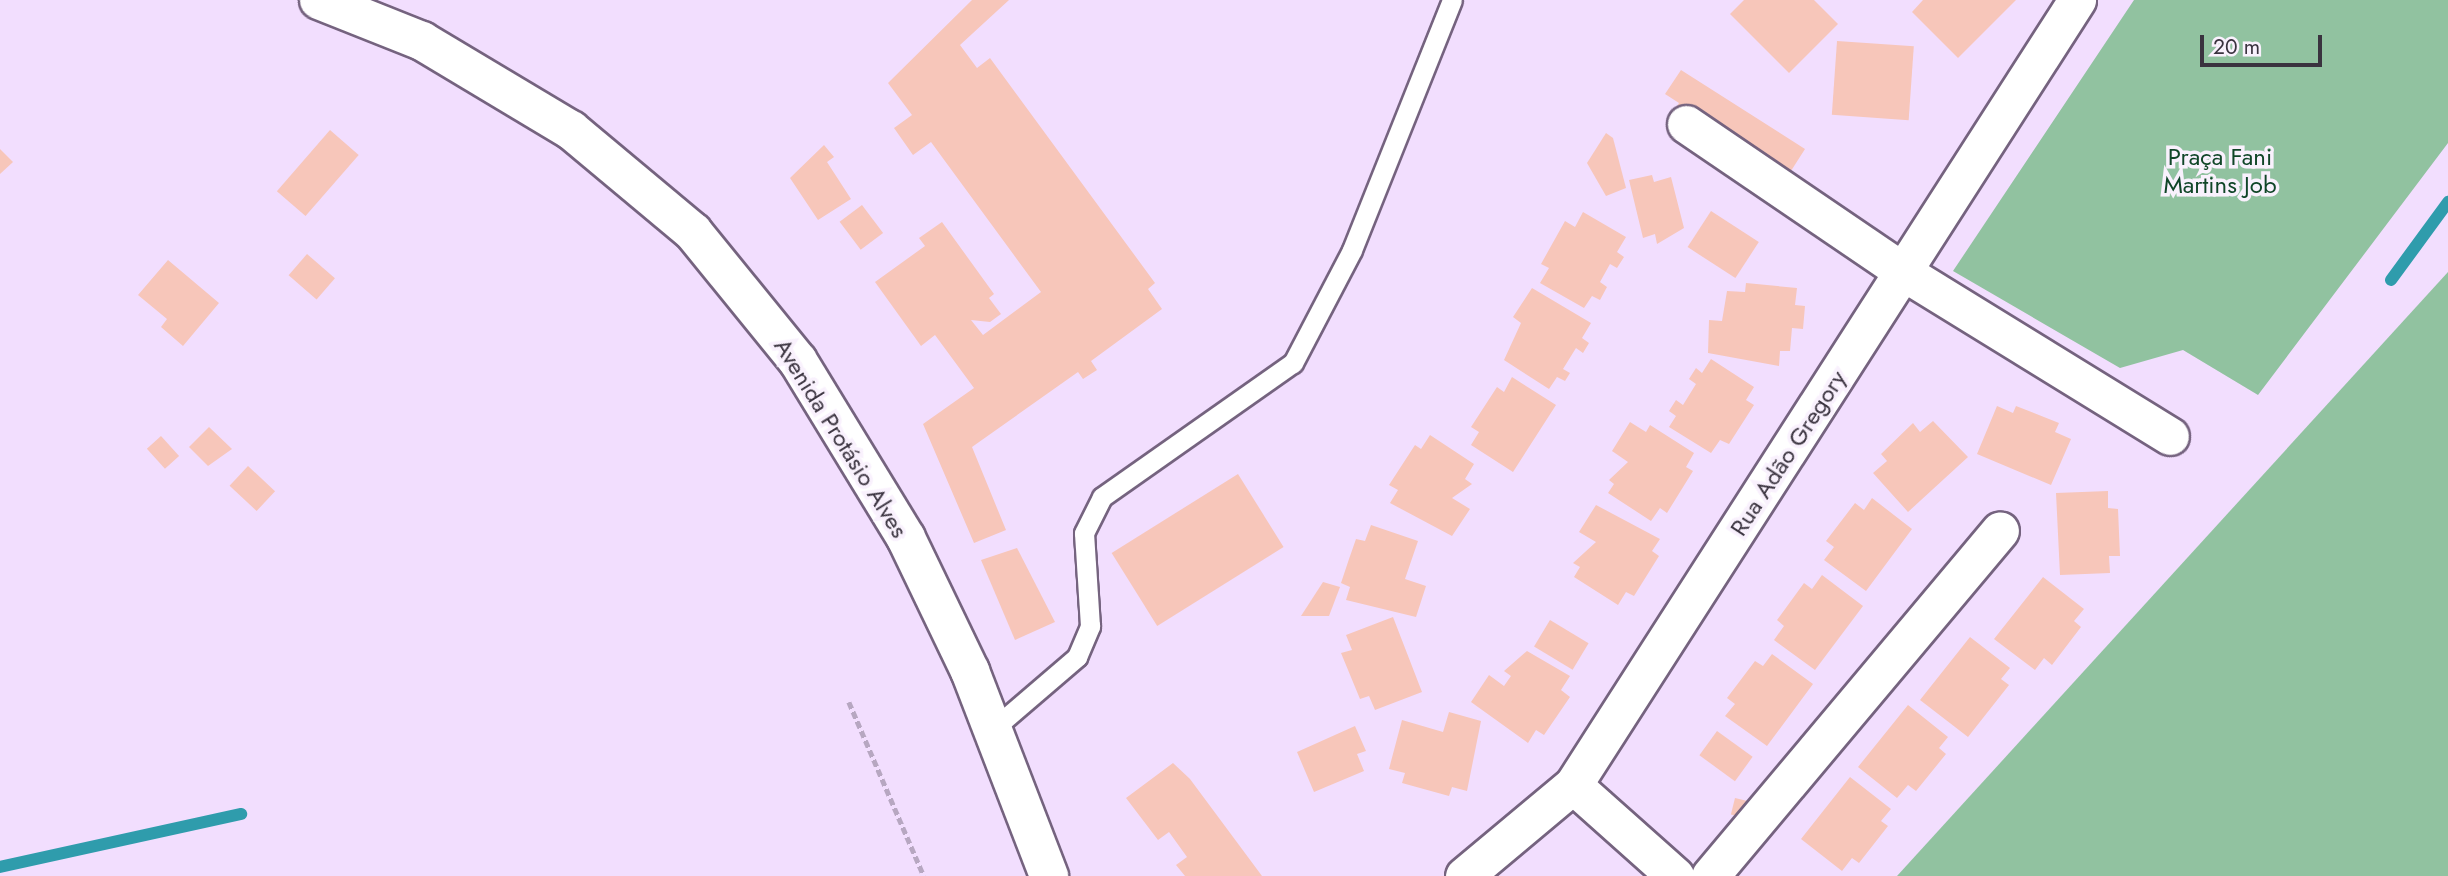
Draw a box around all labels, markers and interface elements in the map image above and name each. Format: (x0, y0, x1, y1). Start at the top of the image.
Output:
scale bar (2203, 21, 2326, 65)
text: 20 m (2213, 32, 2260, 62)
park label: Praça Fani Martins Job (2163, 143, 2277, 199)
street label: Avenida Protásio Alves (768, 333, 914, 543)
street label: Rua Adão Gregory (1724, 365, 1852, 541)

